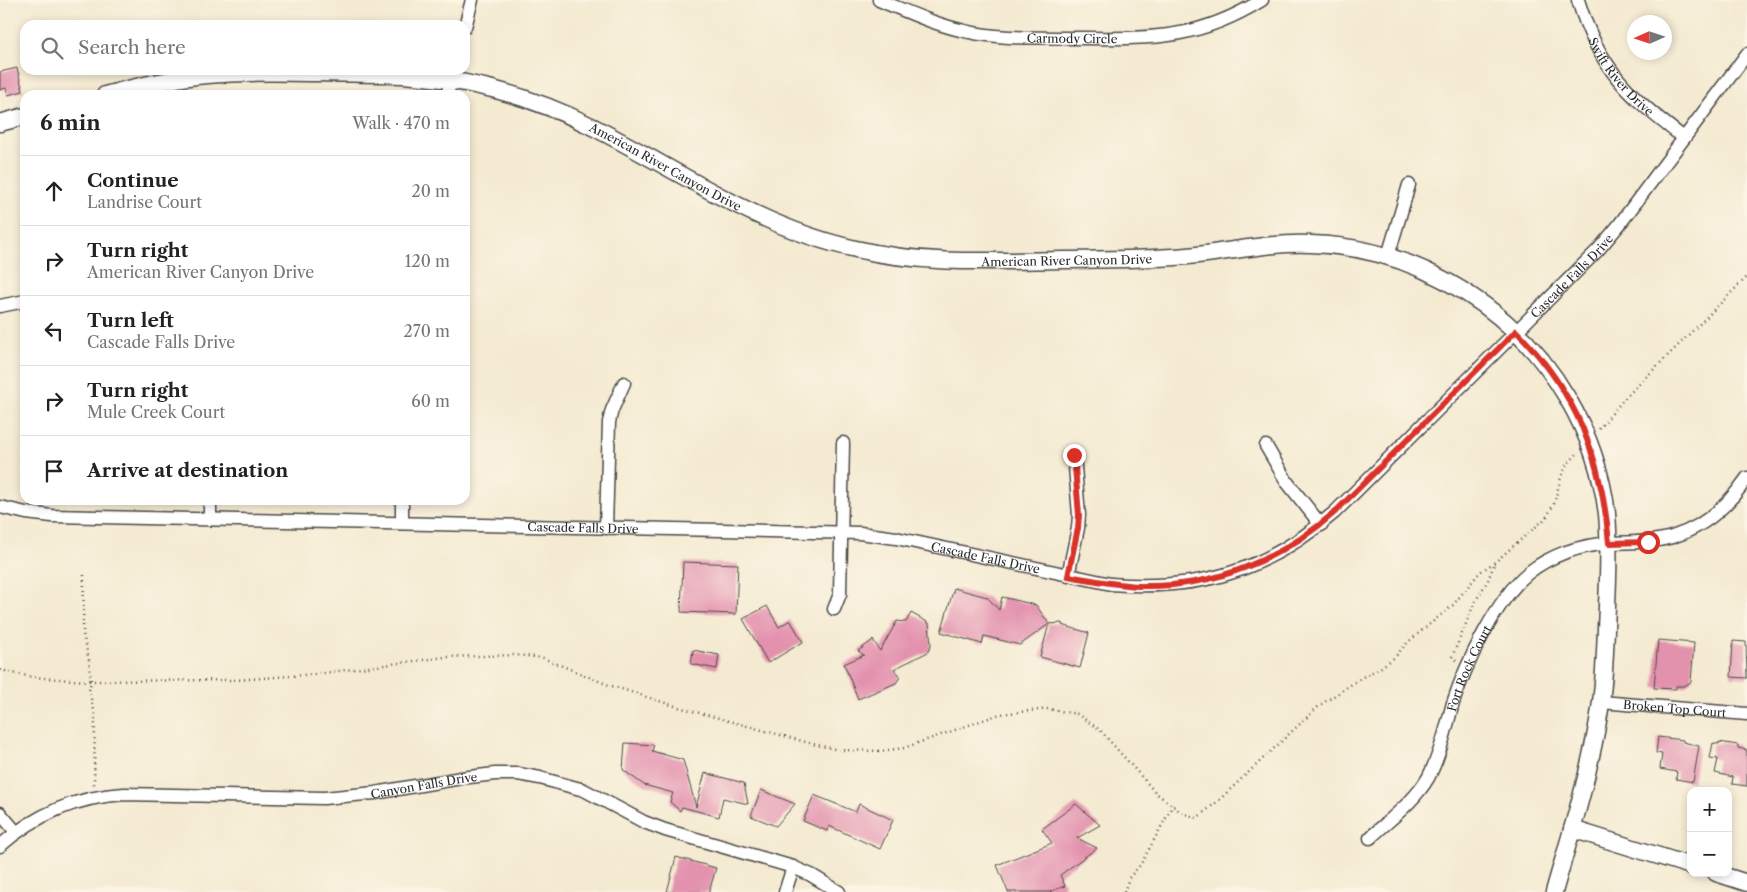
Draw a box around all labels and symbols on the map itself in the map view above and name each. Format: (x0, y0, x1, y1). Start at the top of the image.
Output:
north arrow (1627, 15, 1672, 60)
street label: Carmody Circle (1027, 30, 1118, 46)
street label: Swift River Drive (1586, 35, 1657, 119)
street label: American River Canyon Drive (586, 119, 744, 214)
street label: Cascade Falls Drive (1527, 231, 1616, 321)
street label: American River Canyon Drive (980, 251, 1153, 269)
route end (1063, 444, 1086, 467)
street label: Cascade Falls Drive (527, 519, 639, 536)
route start (1637, 531, 1660, 554)
street label: Cascade Falls Drive (930, 538, 1042, 576)
street label: Fort Rock Court (1444, 622, 1494, 713)
street label: Broken Top Court (1623, 696, 1728, 720)
street label: Canyon Falls Drive (369, 769, 478, 801)

